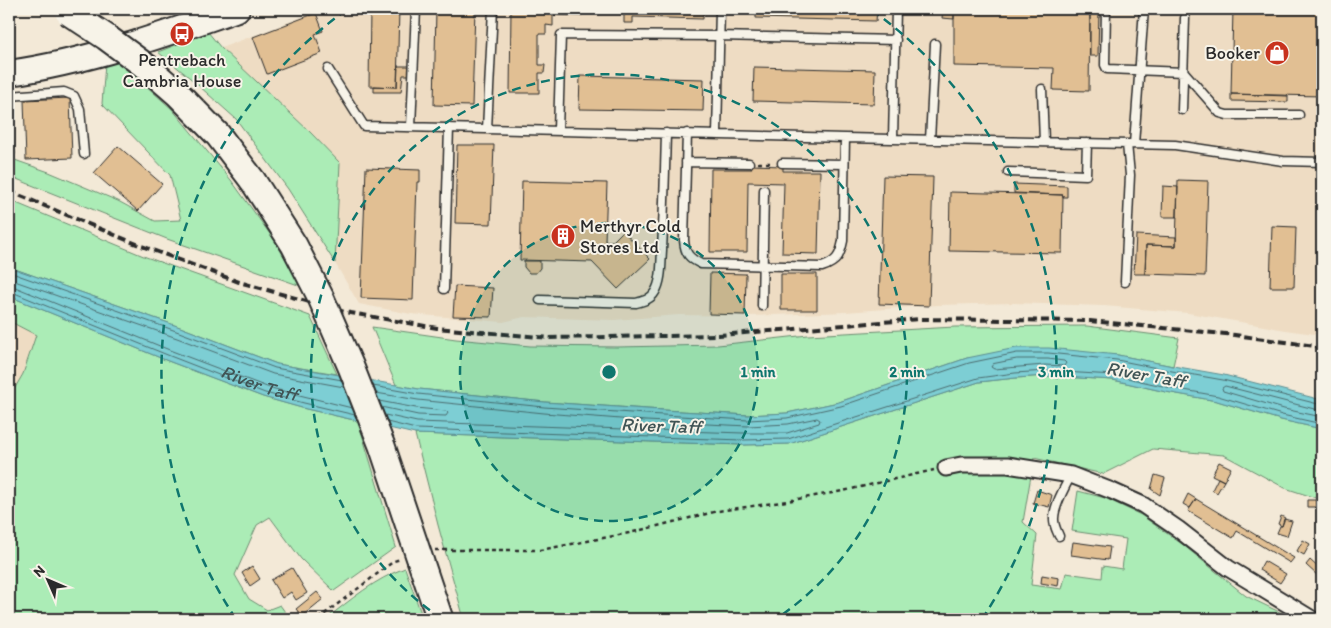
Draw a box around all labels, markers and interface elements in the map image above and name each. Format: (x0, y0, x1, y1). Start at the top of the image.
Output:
bus stop icon: Pentrebach Cambria House (169, 21, 195, 47)
shop icon: Booker (1264, 40, 1290, 66)
place label: Booker (1205, 42, 1260, 64)
place label: Pentrebach Cambria House (123, 49, 241, 92)
place label: Merthyr Cold Stores Ltd (580, 215, 681, 258)
building icon: Merthyr Cold Stores Ltd (550, 223, 576, 249)
water label: River Taff (1105, 356, 1190, 393)
water label: River Taff (218, 360, 304, 407)
centre of rings (600, 363, 618, 381)
text: 1 min (741, 363, 776, 381)
text: 2 min (889, 363, 926, 381)
text: 3 min (1038, 363, 1075, 381)
water label: River Taff (621, 413, 705, 438)
north arrow (22, 556, 72, 606)
text: N (30, 562, 49, 581)

